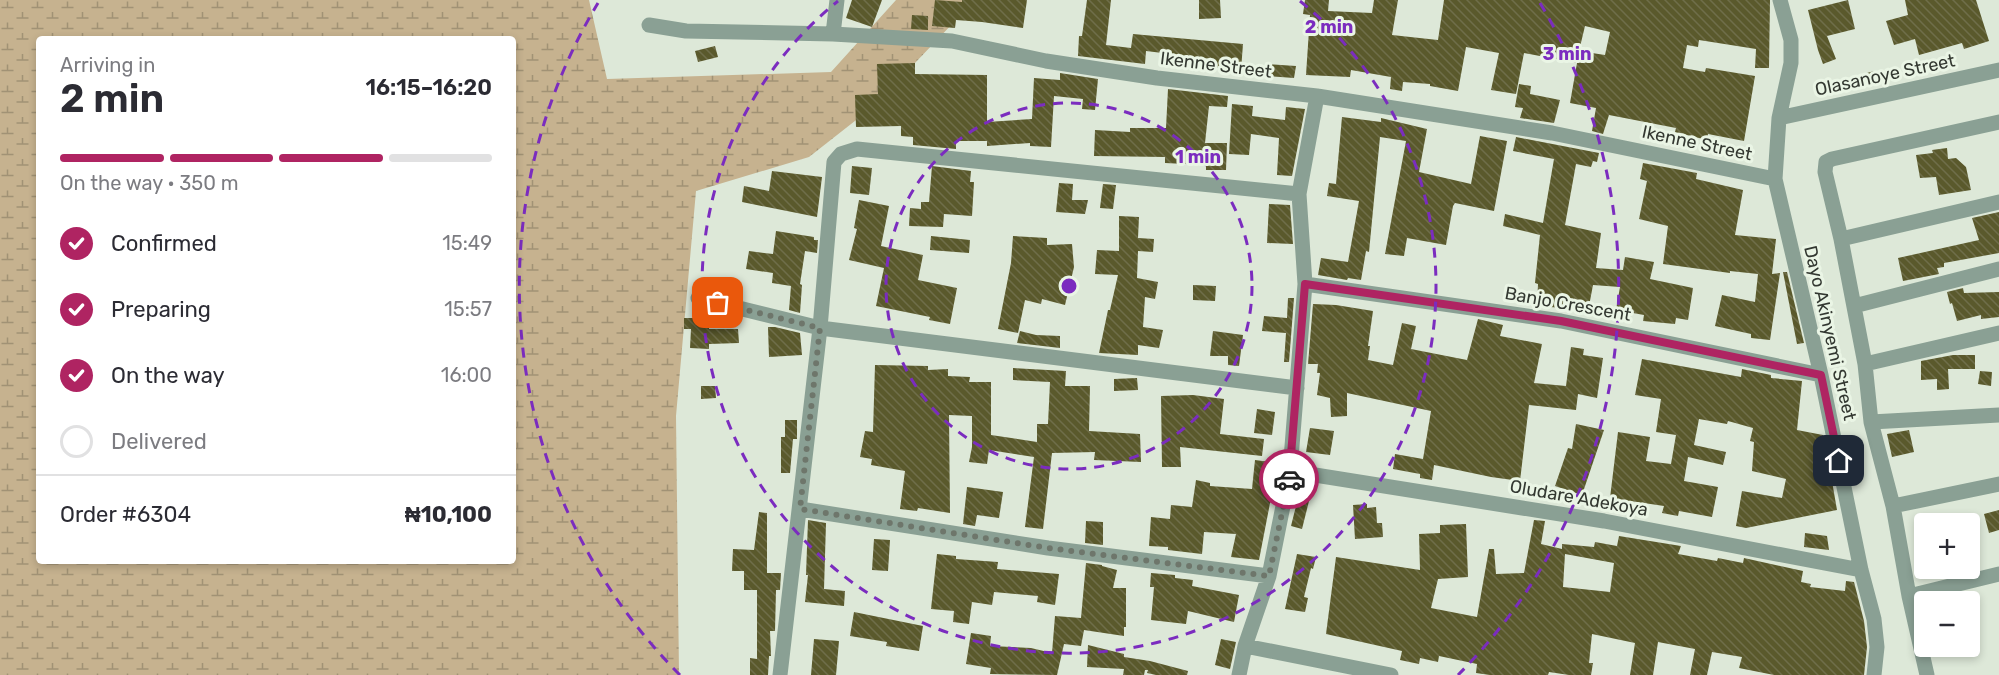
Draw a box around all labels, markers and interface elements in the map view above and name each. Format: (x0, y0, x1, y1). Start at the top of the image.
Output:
text: 2 min (1305, 16, 1353, 38)
text: 3 min (1543, 43, 1591, 65)
street label: Ikenne Street (1159, 47, 1273, 83)
street label: Olasanoye Street (1813, 49, 1957, 101)
text: Arriving in (60, 53, 155, 77)
text: 16:15–16:20 (365, 74, 492, 101)
text: 2 min (60, 76, 164, 122)
street label: Ikenne Street (1640, 121, 1754, 165)
text: 1 min (1175, 146, 1221, 168)
text: On the way · 350 m (60, 171, 239, 195)
icon: check (60, 227, 93, 260)
text: Confirmed (111, 230, 217, 257)
text: 15:49 (442, 231, 492, 255)
street label: Dayo Akinyemi Street (1799, 243, 1861, 423)
centre of rings (1059, 276, 1079, 296)
pin (692, 277, 743, 328)
street label: Banjo Crescent (1503, 282, 1633, 326)
icon: bag (701, 286, 734, 319)
icon: check (60, 293, 93, 326)
text: Preparing (111, 296, 211, 323)
text: 15:57 (444, 297, 492, 321)
icon: check (60, 359, 93, 392)
text: On the way (111, 362, 225, 389)
text: 16:00 (441, 363, 492, 387)
text: Delivered (111, 428, 207, 455)
pin (1813, 435, 1864, 486)
icon: home (1822, 444, 1855, 477)
courier (1259, 449, 1319, 509)
icon: car (1273, 463, 1306, 496)
street label: Oludare Adekoya (1508, 475, 1650, 521)
text: Order #6304 (60, 501, 191, 528)
text: ₦10,100 (405, 501, 492, 528)
map controls (1914, 513, 1980, 657)
button: + (1914, 513, 1980, 579)
button: − (1914, 591, 1980, 657)

